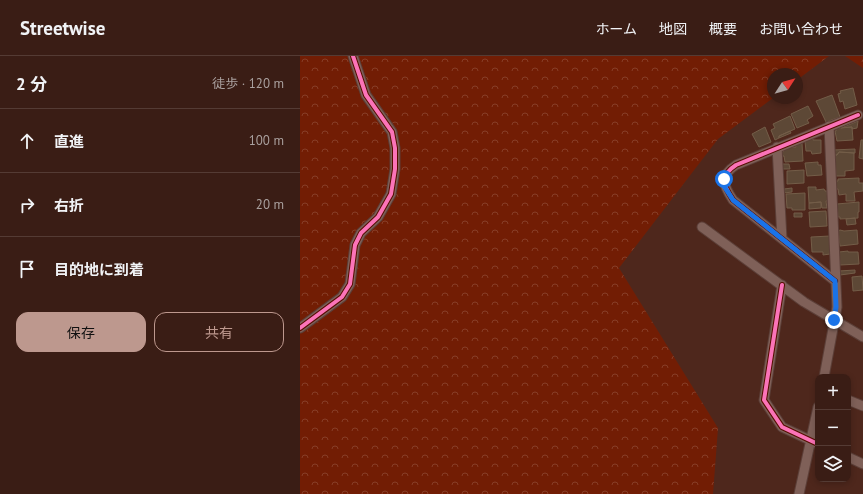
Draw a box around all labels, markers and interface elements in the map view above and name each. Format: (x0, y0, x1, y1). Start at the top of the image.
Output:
text: Streetwise (20, 16, 105, 40)
text: ホーム (595, 20, 637, 38)
text: 地図 (659, 20, 687, 38)
text: 概要 (709, 20, 737, 38)
text: お問い合わせ (759, 20, 843, 38)
north arrow (767, 68, 803, 104)
text: 2 分 (16, 73, 47, 95)
text: 徒歩 · 120 m (212, 75, 284, 92)
icon: ahead (16, 130, 38, 152)
text: 直進 (54, 132, 84, 151)
text: 100 m (249, 132, 284, 149)
route start (715, 170, 733, 188)
icon: right (16, 194, 38, 216)
text: 右折 (54, 196, 84, 215)
text: 20 m (256, 196, 284, 213)
icon: arrive (16, 258, 38, 280)
text: 目的地に到着 (54, 260, 144, 279)
route end (825, 311, 843, 329)
button: 保存 (16, 312, 146, 352)
button: 共有 (154, 312, 284, 352)
map controls (815, 374, 851, 482)
button: + (815, 374, 851, 410)
button: − (815, 410, 851, 446)
button: layers (815, 446, 851, 482)

